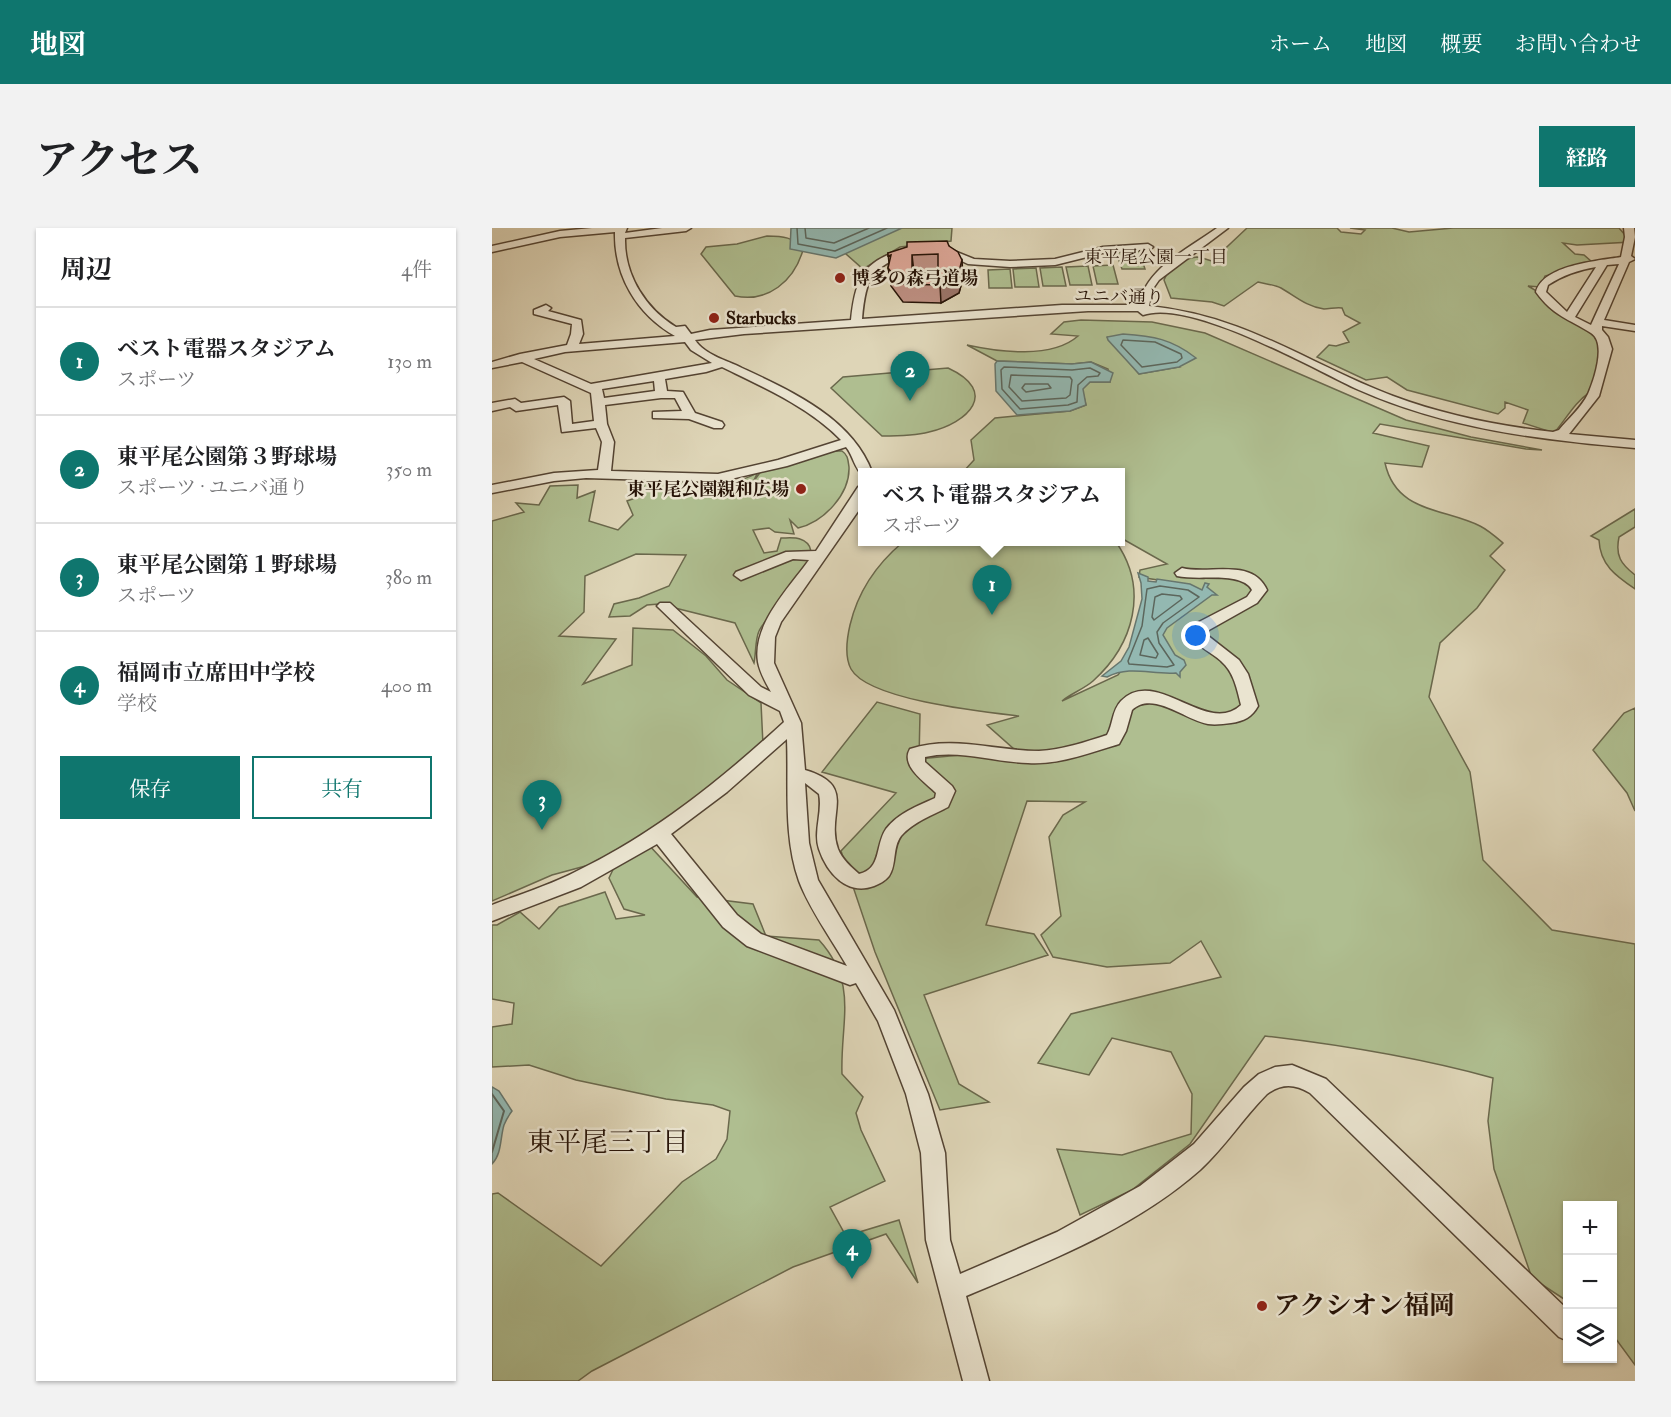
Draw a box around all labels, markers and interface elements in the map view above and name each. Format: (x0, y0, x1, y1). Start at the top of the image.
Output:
text: 地図 (30, 28, 86, 63)
text: ホーム (1269, 31, 1332, 58)
text: 地図 (1365, 31, 1407, 58)
text: 概要 (1440, 31, 1482, 58)
text: お問い合わせ (1515, 31, 1641, 58)
button: 経路 (1539, 126, 1635, 187)
text: アクセス (36, 135, 203, 187)
district label: 東平尾公園一丁目 (1084, 246, 1228, 269)
text: 周辺 (60, 254, 112, 286)
text: 4件 (401, 257, 432, 282)
place label: 博多の森弓道場 (852, 267, 978, 290)
marker: 博多の森弓道場 (833, 271, 847, 285)
street label: ユニバ通り (1074, 285, 1164, 309)
place label: Starbucks (726, 307, 796, 330)
marker: Starbucks (707, 311, 721, 325)
text: ベスト電器スタジアム (117, 335, 335, 363)
text: 1 (76, 349, 83, 374)
text: 130 m (387, 349, 432, 374)
pin: 2 (890, 352, 930, 401)
text: スポーツ (117, 367, 196, 392)
text: 東平尾公園第３野球場 (117, 443, 337, 471)
text: 2 (74, 457, 85, 482)
text: 350 m (386, 457, 432, 482)
popup (858, 468, 1125, 546)
text: スポーツ · ユニバ通り (117, 475, 309, 500)
place label: 東平尾公園親和広場 (627, 478, 789, 501)
text: ベスト電器スタジアム (882, 481, 1101, 509)
marker: 東平尾公園親和広場 (794, 482, 808, 496)
text: スポーツ (882, 513, 961, 538)
text: 東平尾公園第１野球場 (117, 551, 337, 579)
text: 3 (76, 565, 83, 590)
text: 380 m (385, 565, 432, 590)
pin: 1 (972, 566, 1012, 615)
text: スポーツ (117, 583, 196, 608)
your location (1181, 621, 1210, 650)
text: 福岡市立席田中学校 (117, 659, 315, 687)
text: 4 (74, 673, 85, 698)
text: 400 m (381, 673, 432, 698)
text: 学校 (117, 691, 157, 716)
button: 保存 (60, 756, 240, 819)
button: 共有 (252, 756, 432, 819)
pin: 3 (523, 780, 562, 830)
district label: 東平尾三丁目 (527, 1126, 689, 1159)
map controls (1563, 1201, 1617, 1363)
button: + (1563, 1201, 1617, 1255)
pin: 4 (832, 1230, 872, 1279)
button: − (1563, 1255, 1617, 1309)
place label: アクシオン福岡 (1274, 1290, 1455, 1322)
marker: アクシオン福岡 (1255, 1299, 1269, 1313)
button: layers (1563, 1309, 1617, 1363)

